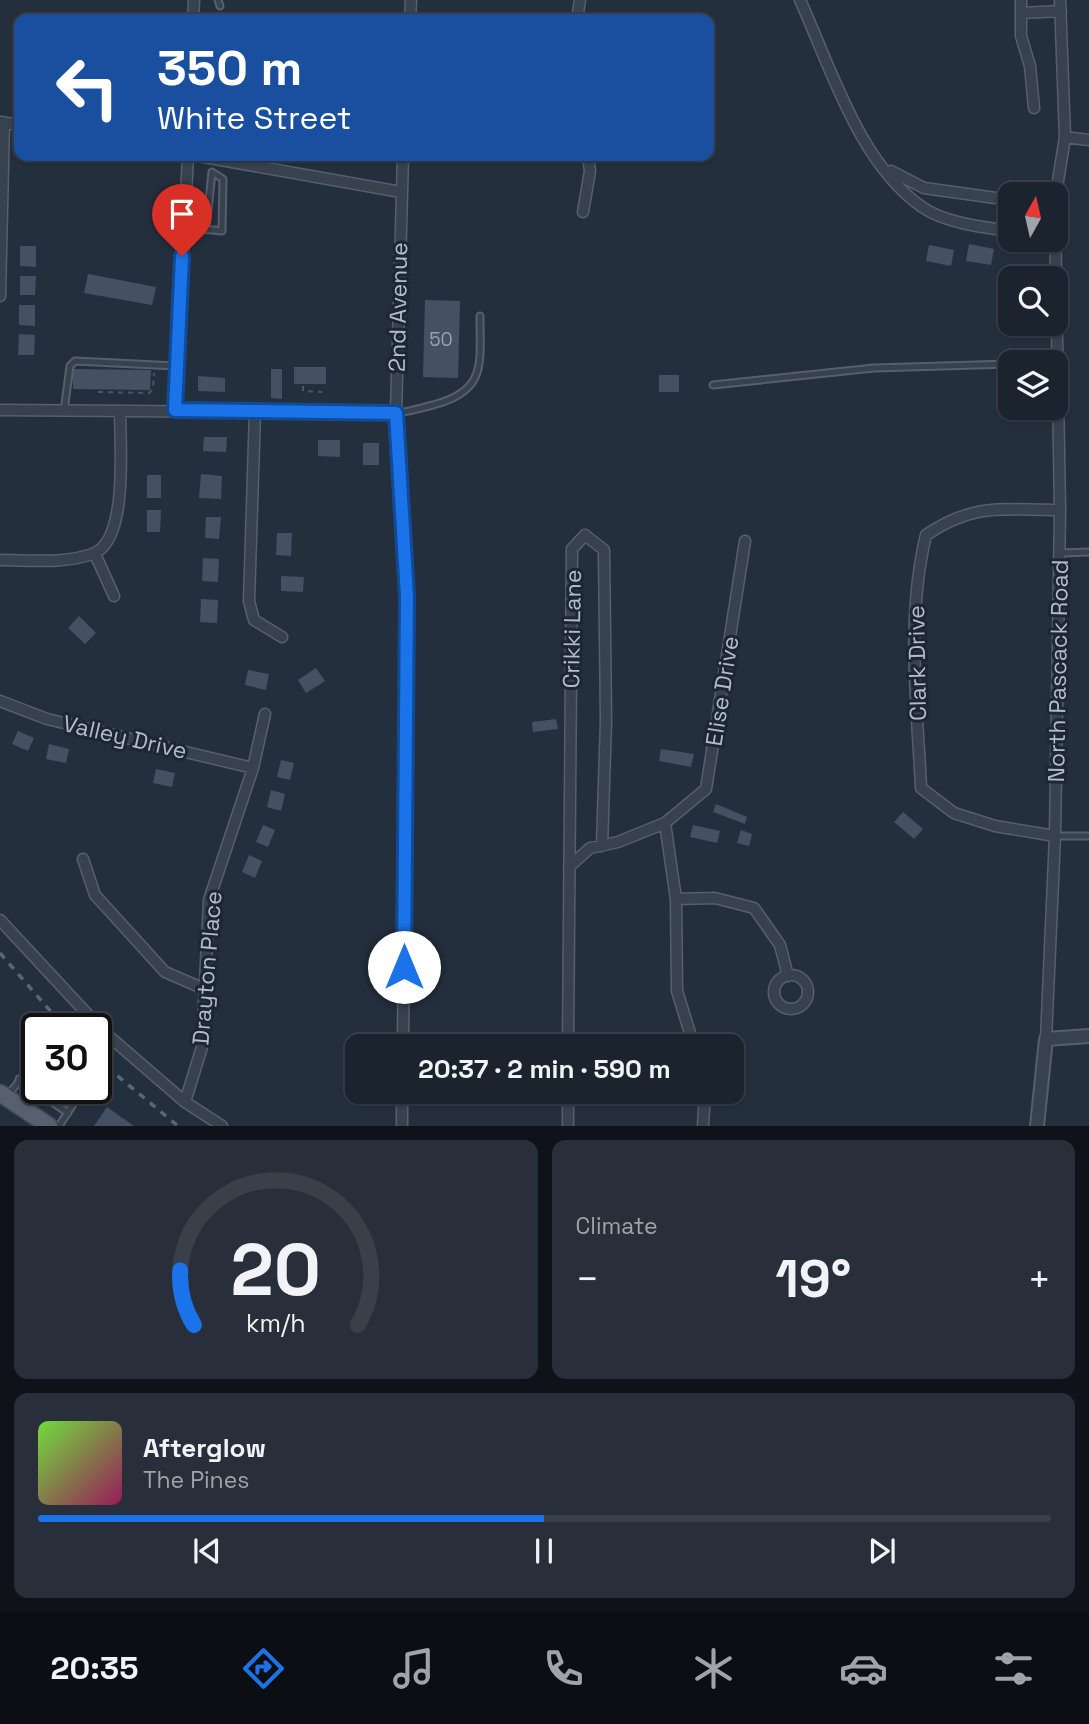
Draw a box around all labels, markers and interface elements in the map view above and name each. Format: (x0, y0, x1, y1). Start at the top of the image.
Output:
text: 350 m (157, 37, 302, 99)
icon: left (42, 42, 133, 133)
text: White Street (157, 98, 352, 138)
north arrow (998, 182, 1068, 252)
map controls (998, 182, 1068, 420)
pin (152, 184, 212, 256)
icon: arrive (163, 195, 201, 233)
street label: 2nd Avenue (382, 242, 414, 372)
button: search (998, 266, 1068, 336)
house number: 50 (429, 327, 453, 352)
button: layers (998, 350, 1068, 420)
street label: North Pascack Road (1041, 559, 1075, 783)
street label: Crikki Lane (556, 569, 588, 689)
street label: Clark Drive (901, 605, 933, 721)
street label: Elise Drive (699, 634, 745, 748)
street label: Valley Drive (60, 708, 190, 766)
street label: Drayton Place (185, 890, 229, 1046)
position arrow (367, 930, 441, 1004)
speed limit sign: 30 (21, 1013, 112, 1104)
text: 20:37 · 2 min · 590 m (418, 1052, 671, 1086)
text: Climate (576, 1211, 658, 1241)
text: 20 (231, 1224, 321, 1317)
text: 19° (775, 1246, 851, 1312)
text: − (576, 1255, 599, 1303)
text: + (1027, 1255, 1051, 1303)
text: km/h (246, 1307, 306, 1339)
text: Afterglow (143, 1431, 266, 1465)
text: The Pines (143, 1465, 249, 1495)
icon: previous (188, 1532, 226, 1570)
icon: pause (525, 1532, 563, 1570)
icon: next (863, 1532, 901, 1570)
icon: directions (239, 1644, 288, 1693)
icon: music (389, 1644, 438, 1693)
icon: phone (539, 1644, 588, 1693)
icon: climate (689, 1644, 738, 1693)
icon: car (839, 1644, 888, 1693)
icon: filters (989, 1644, 1038, 1693)
text: 20:35 (51, 1648, 138, 1688)

